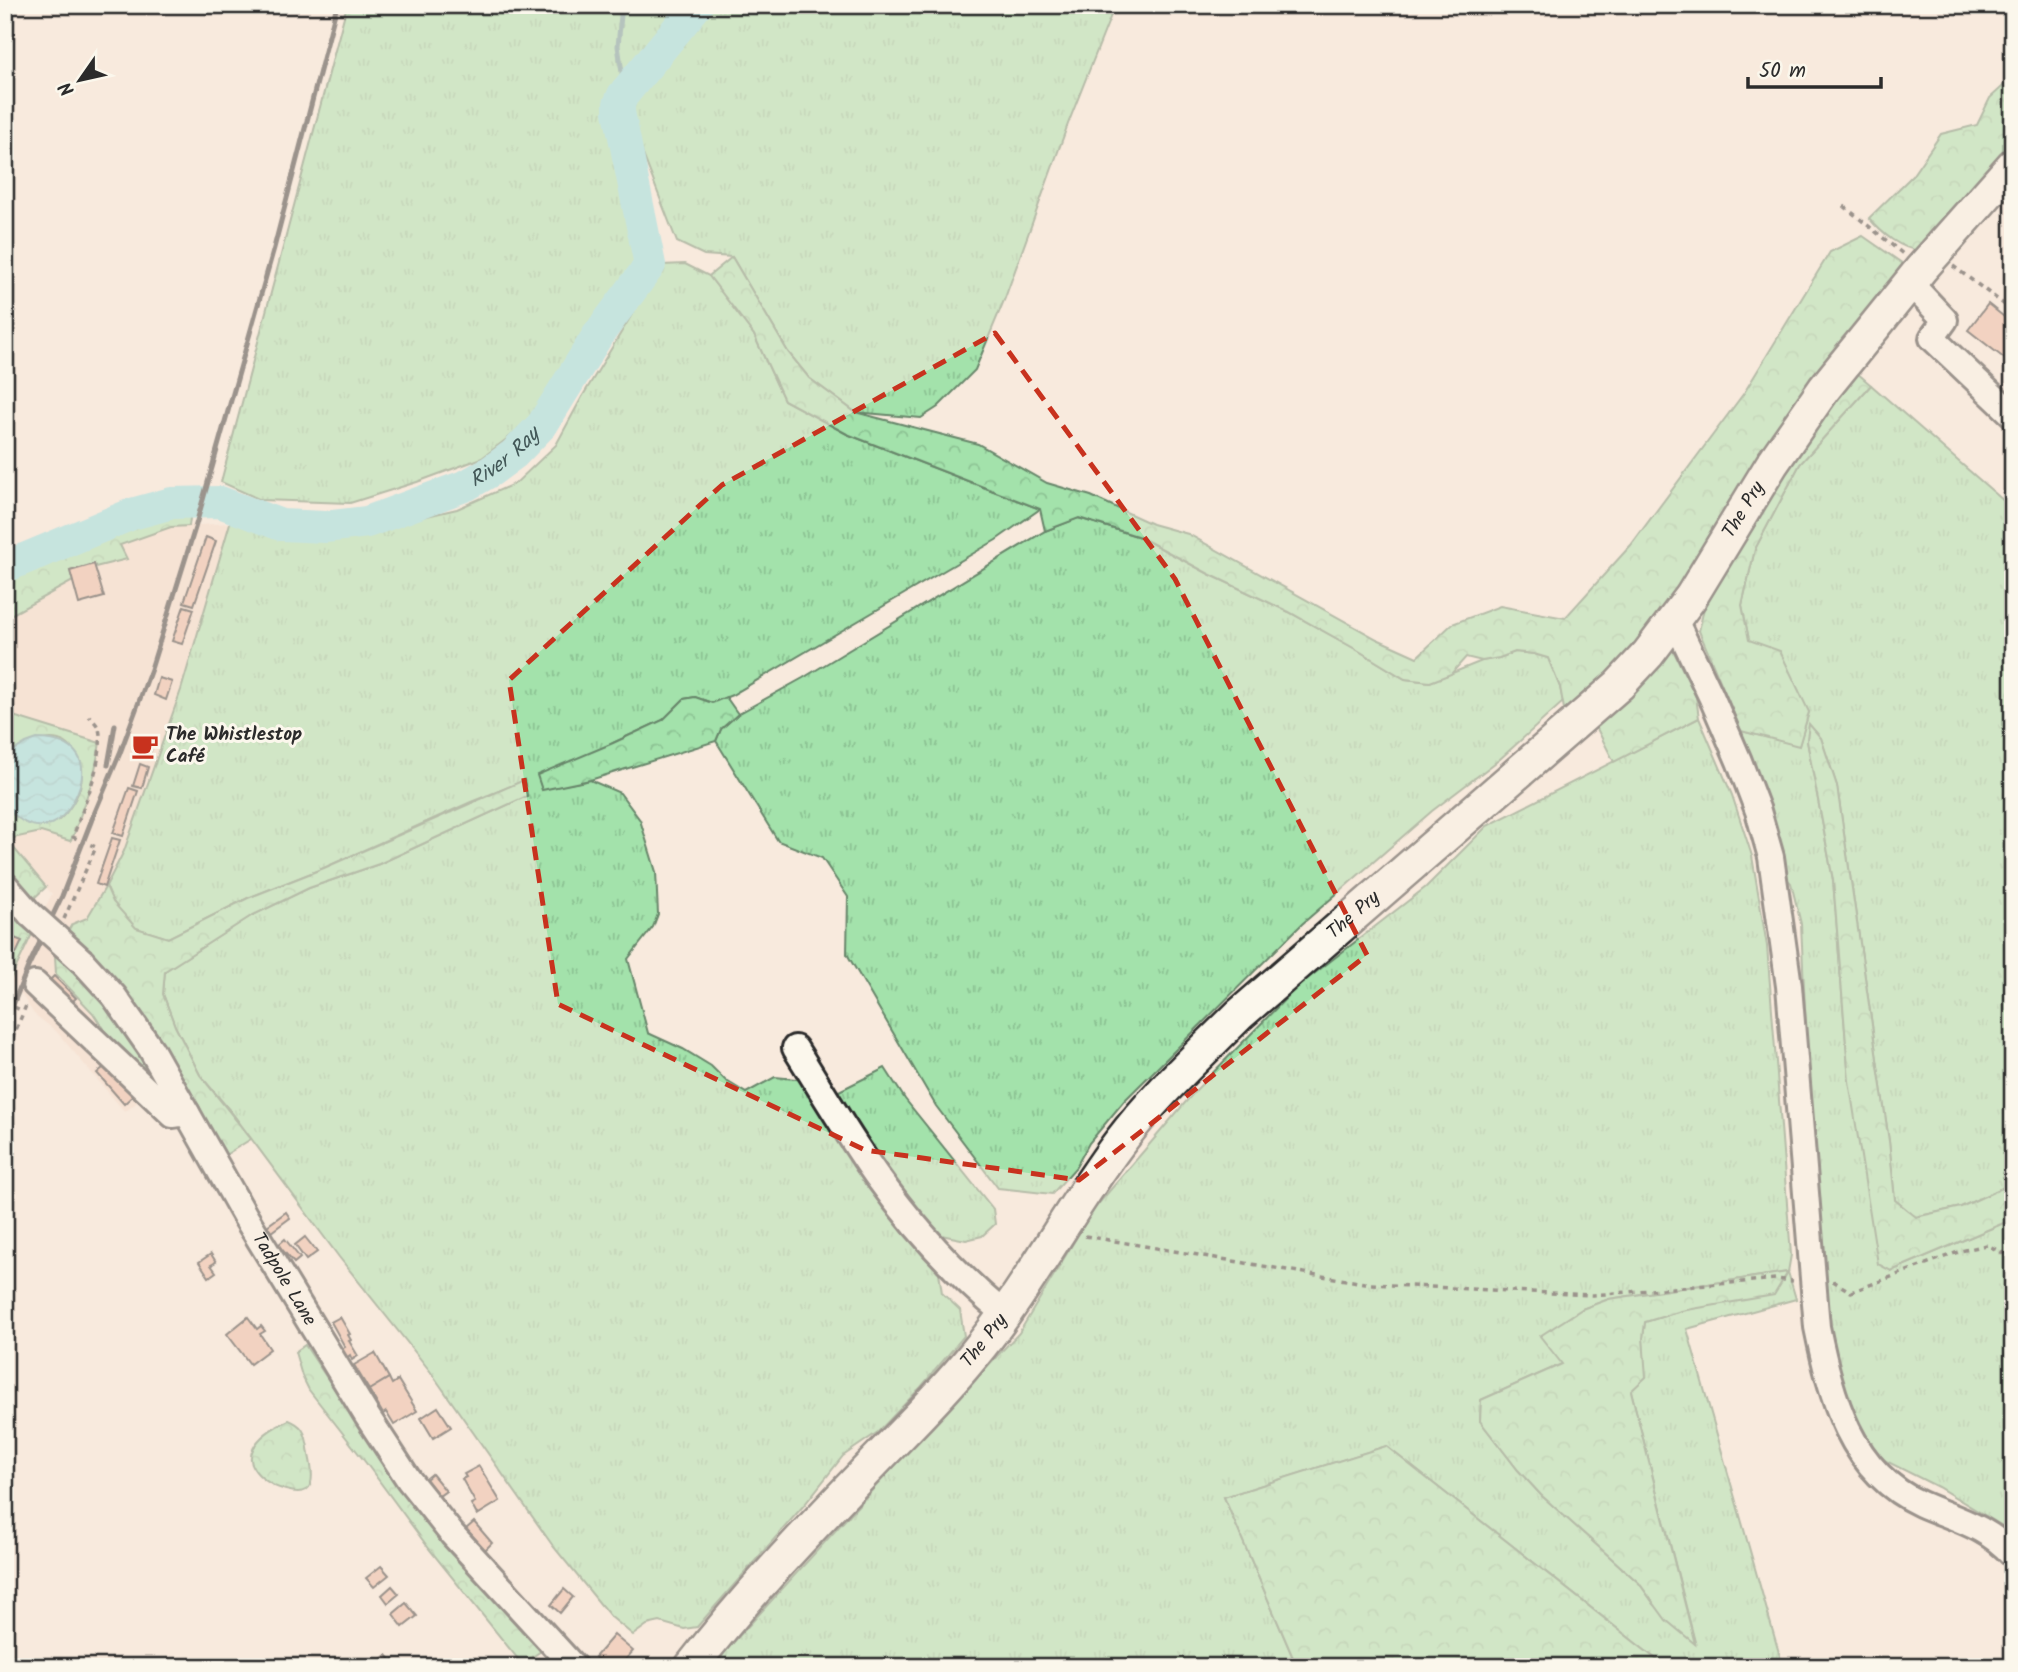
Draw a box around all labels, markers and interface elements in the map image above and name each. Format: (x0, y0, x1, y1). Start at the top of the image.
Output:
north arrow (46, 46, 116, 116)
scale bar (1748, 46, 1882, 90)
text: 50 m (1759, 55, 1806, 88)
text: N (52, 75, 83, 102)
water label: River Ray (463, 417, 550, 497)
street label: The Pry (1715, 475, 1774, 544)
place label: The Whistlestop Café (166, 720, 302, 772)
cafe icon: The Whistlestop Café (130, 731, 160, 761)
street label: The Pry (1321, 883, 1388, 947)
street label: Tadpole Lane (244, 1227, 324, 1332)
street label: The Pry (954, 1307, 1016, 1375)

